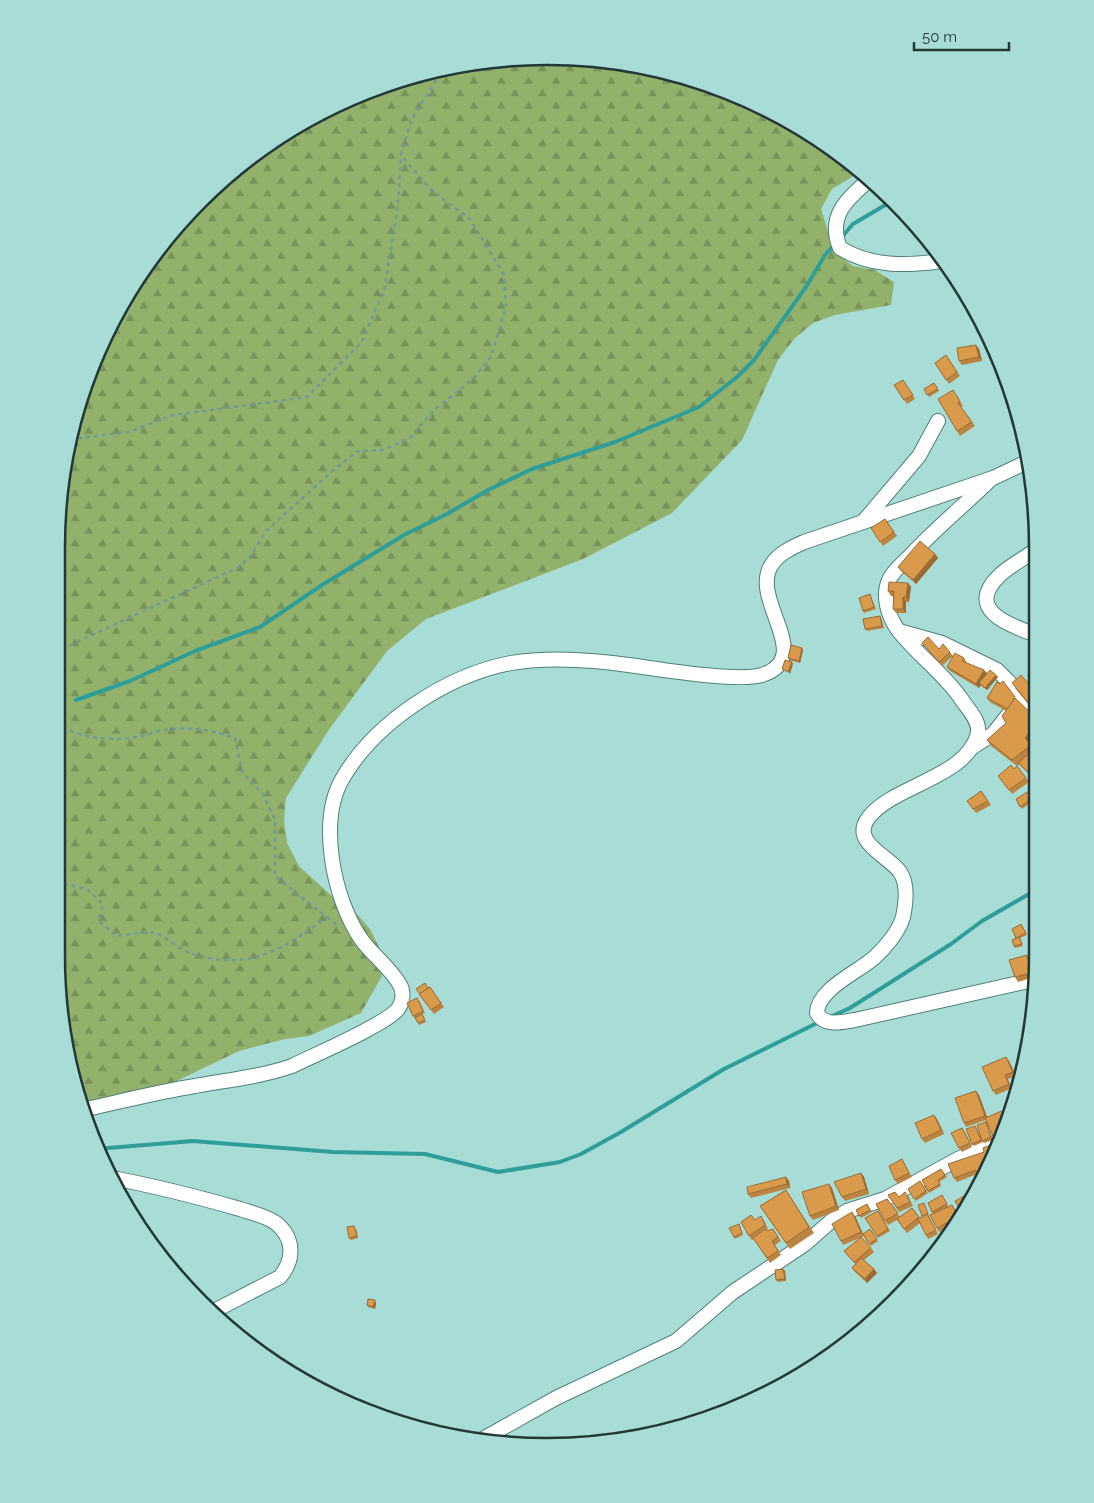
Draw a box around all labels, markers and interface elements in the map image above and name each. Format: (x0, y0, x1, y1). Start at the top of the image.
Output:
scale bar (914, 20, 1009, 52)
text: 50 m (922, 28, 957, 46)

